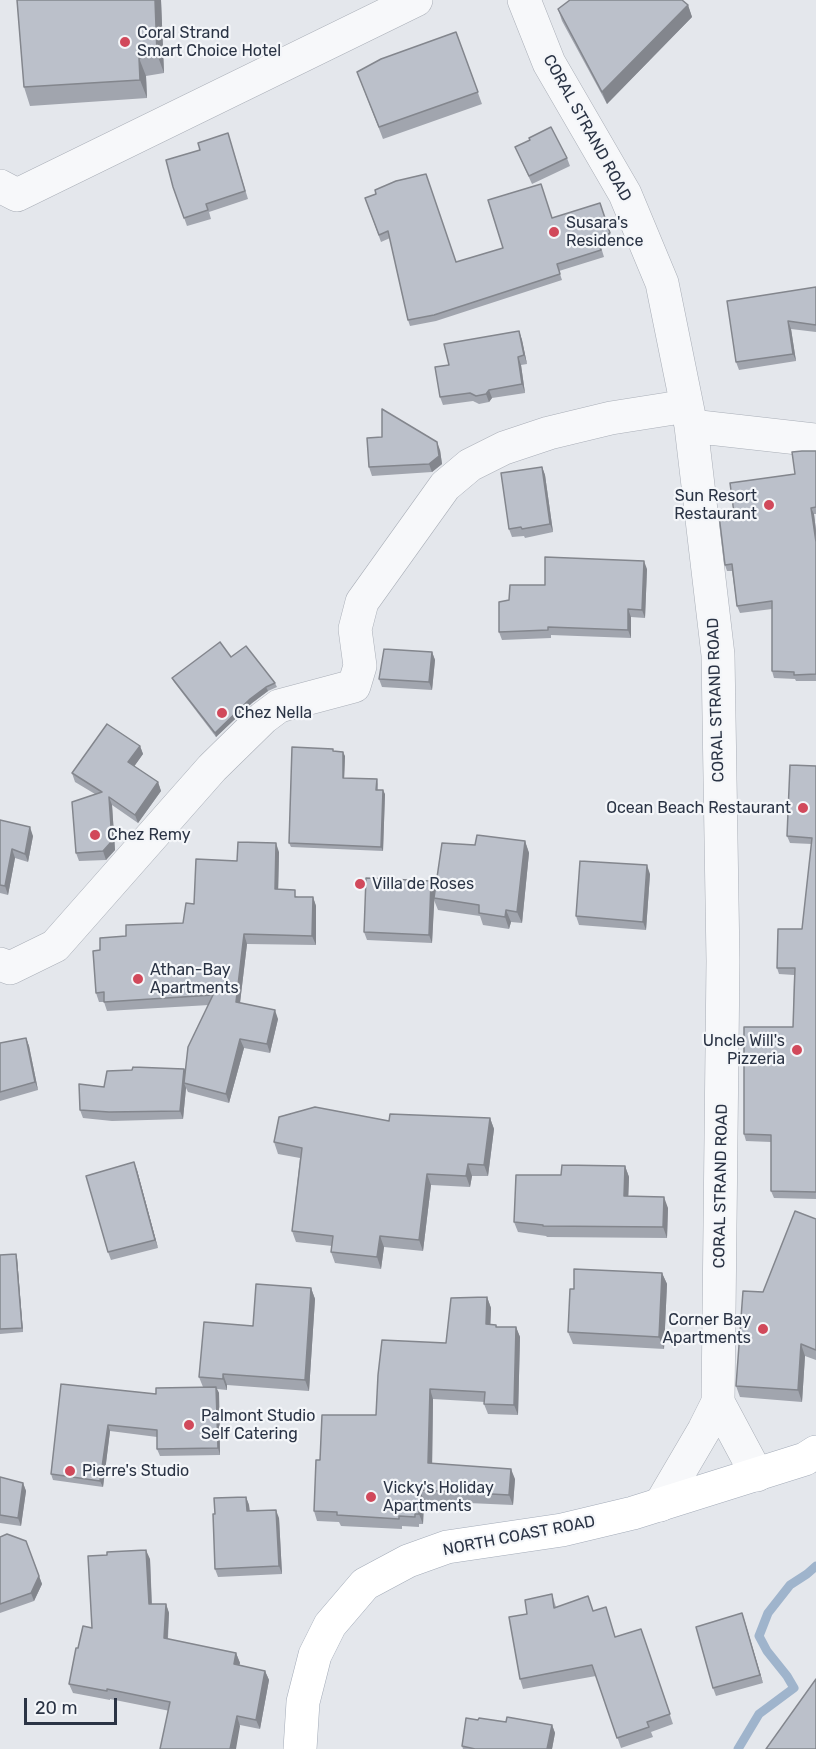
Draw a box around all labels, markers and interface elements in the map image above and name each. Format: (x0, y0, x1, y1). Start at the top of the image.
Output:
place label: Coral Strand Smart Choice Hotel (137, 23, 281, 61)
marker: Coral Strand Smart Choice Hotel (118, 35, 132, 49)
street label: CORAL STRAND ROAD (539, 51, 635, 205)
place label: Susara's Residence (566, 213, 643, 251)
marker: Susara's Residence (547, 225, 561, 239)
place label: Sun Resort Restaurant (674, 486, 757, 524)
marker: Sun Resort Restaurant (762, 498, 776, 512)
street label: CORAL STRAND ROAD (704, 617, 728, 783)
place label: Chez Nella (234, 703, 312, 723)
marker: Chez Nella (215, 706, 229, 720)
place label: Ocean Beach Restaurant (606, 798, 791, 818)
marker: Ocean Beach Restaurant (796, 801, 810, 815)
place label: Chez Remy (107, 825, 191, 845)
marker: Chez Remy (88, 828, 102, 842)
place label: Villa de Roses (372, 874, 474, 894)
marker: Villa de Roses (353, 877, 367, 891)
place label: Athan-Bay Apartments (150, 960, 239, 998)
marker: Athan-Bay Apartments (131, 972, 145, 986)
place label: Uncle Will's Pizzeria (703, 1031, 785, 1069)
marker: Uncle Will's Pizzeria (790, 1043, 804, 1057)
street label: CORAL STRAND ROAD (710, 1103, 732, 1269)
place label: Corner Bay Apartments (662, 1310, 751, 1348)
marker: Corner Bay Apartments (756, 1322, 770, 1336)
place label: Palmont Studio Self Catering (201, 1406, 315, 1444)
marker: Palmont Studio Self Catering (182, 1418, 196, 1432)
place label: Pierre's Studio (82, 1461, 189, 1481)
marker: Pierre's Studio (63, 1464, 77, 1478)
place label: Vicky's Holiday Apartments (383, 1478, 494, 1516)
marker: Vicky's Holiday Apartments (364, 1490, 378, 1504)
street label: NORTH COAST ROAD (441, 1512, 597, 1560)
scale bar (27, 1686, 120, 1724)
text: 20 m (35, 1697, 77, 1719)

